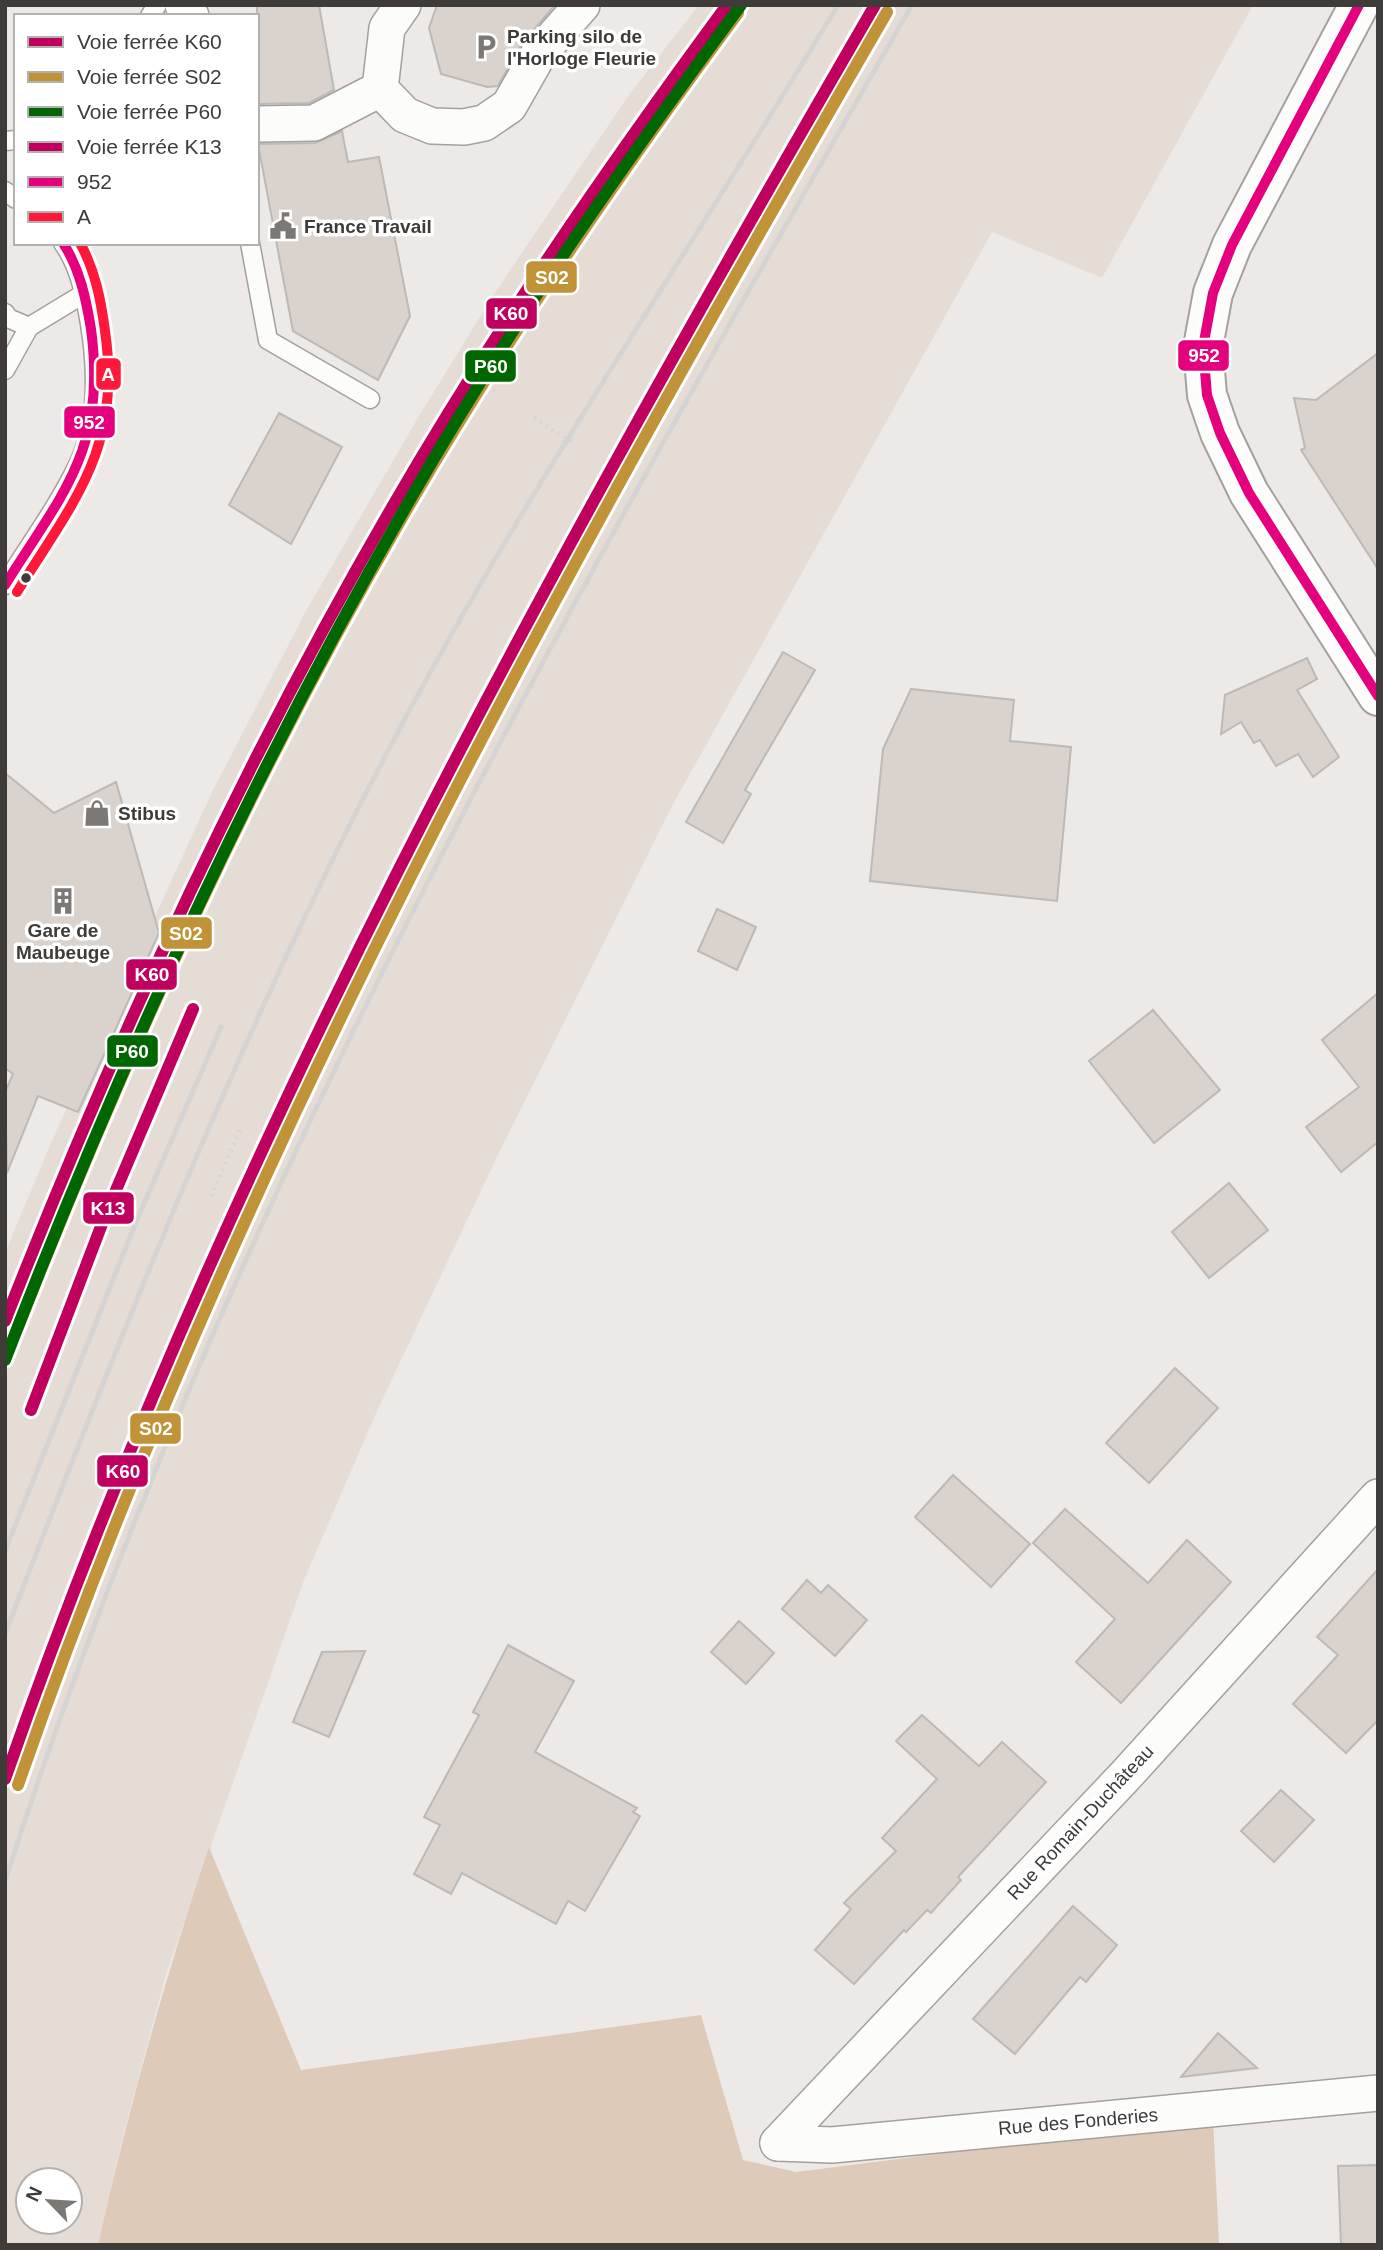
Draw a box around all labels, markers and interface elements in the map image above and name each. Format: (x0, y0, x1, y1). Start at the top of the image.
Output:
legend (14, 14, 259, 245)
place label: Parking silo de l'Horloge Fleurie (507, 26, 656, 69)
text: Voie ferrée K60 (77, 30, 222, 53)
parking icon: Parking silo de l'Horloge Fleurie (471, 32, 501, 62)
text: Voie ferrée S02 (77, 65, 222, 88)
text: Voie ferrée P60 (77, 100, 222, 123)
text: Voie ferrée K13 (77, 135, 222, 158)
text: 952 (77, 170, 112, 193)
text: A (77, 205, 91, 228)
public building icon: France Travail (268, 211, 298, 241)
place label: France Travail (304, 216, 432, 237)
line badge: S02 (525, 260, 578, 294)
text: S02 (535, 267, 569, 288)
line badge: K60 (485, 297, 538, 330)
text: K60 (494, 303, 528, 324)
line badge: 952 (1177, 339, 1230, 372)
text: 952 (1188, 345, 1220, 366)
line badge: P60 (464, 349, 517, 383)
text: P60 (474, 356, 508, 377)
line badge: A (95, 357, 122, 391)
text: A (101, 364, 115, 385)
line badge: 952 (63, 405, 116, 439)
text: 952 (73, 412, 105, 433)
unlabelled marker (19, 571, 33, 585)
shop icon: Stibus (82, 798, 112, 828)
place label: Stibus (118, 803, 176, 824)
building icon: Gare de Maubeuge (48, 886, 78, 916)
line badge: S02 (160, 916, 213, 950)
place label: Gare de Maubeuge (16, 920, 110, 963)
text: S02 (169, 923, 203, 944)
line badge: K60 (125, 958, 178, 991)
text: K60 (135, 964, 169, 985)
line badge: P60 (106, 1034, 159, 1068)
text: P60 (115, 1041, 149, 1062)
line badge: K13 (82, 1191, 135, 1225)
text: K13 (91, 1198, 125, 1219)
line badge: S02 (129, 1412, 182, 1445)
text: S02 (139, 1418, 173, 1439)
line badge: K60 (96, 1454, 149, 1488)
text: K60 (106, 1461, 140, 1482)
street label: Rue Romain-Duchâteau (1003, 1741, 1158, 1904)
street label: Rue des Fonderies (997, 2104, 1159, 2139)
north arrow (14, 2166, 84, 2236)
text: N (22, 2183, 46, 2205)

